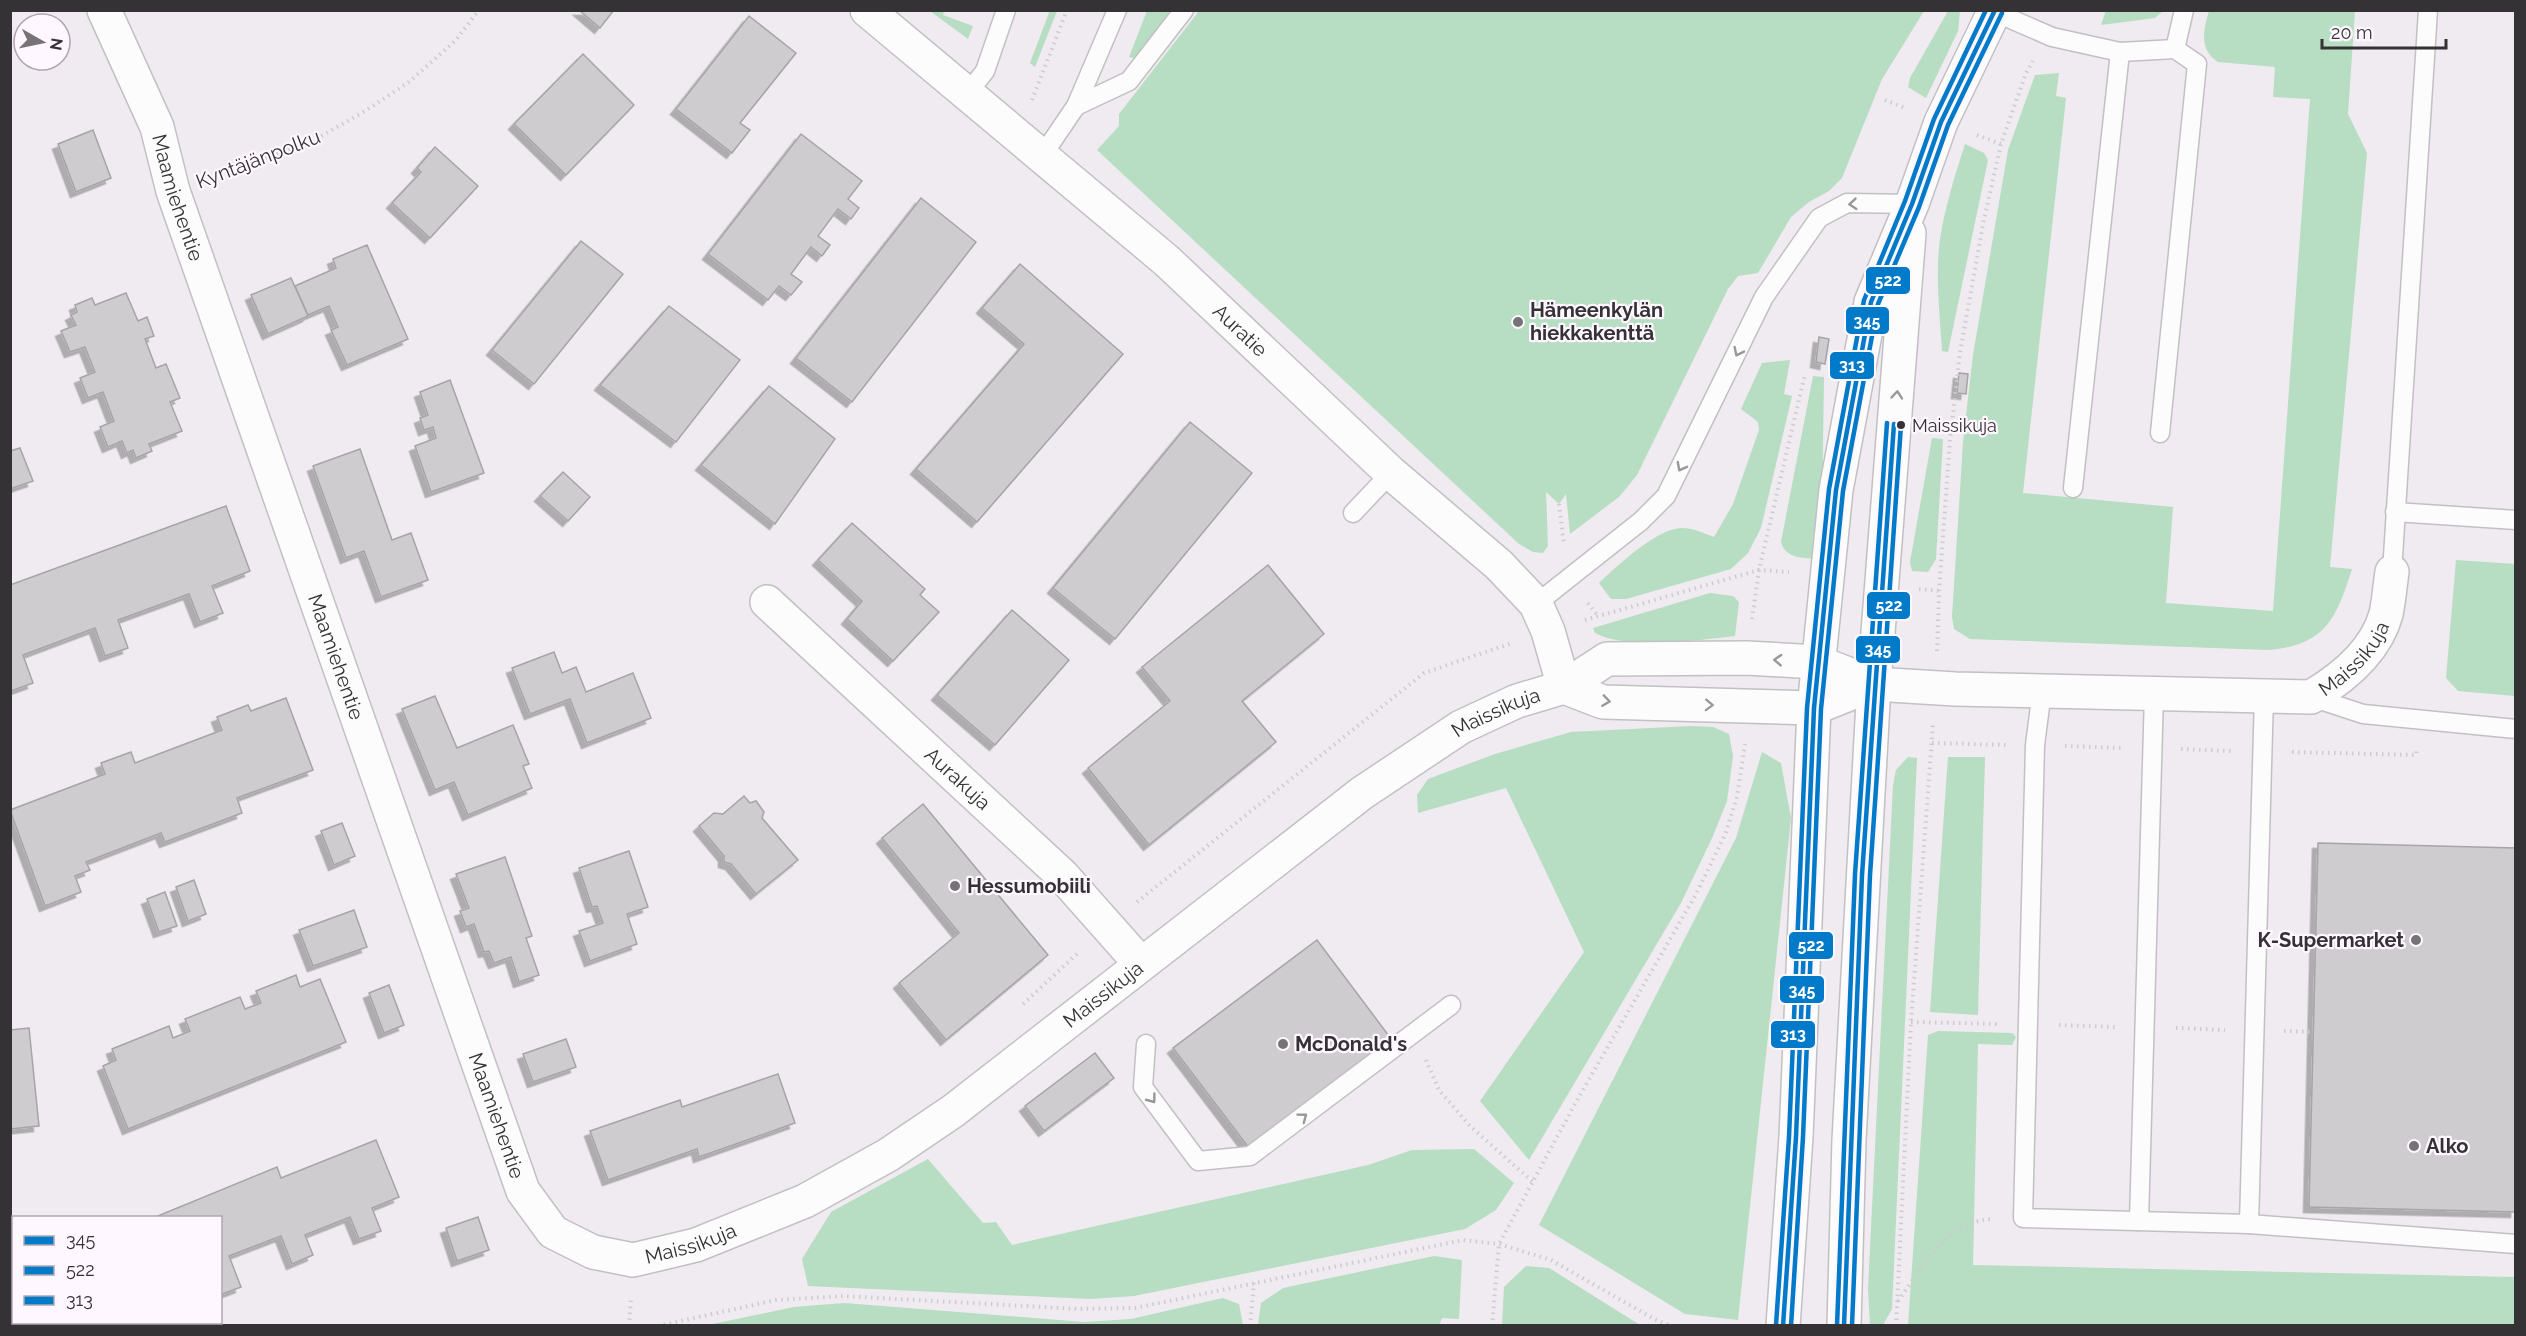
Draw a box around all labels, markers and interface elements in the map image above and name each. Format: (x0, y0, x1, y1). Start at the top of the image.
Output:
north arrow (12, 12, 72, 72)
scale bar (2322, 12, 2446, 50)
text: 20 m (2331, 22, 2373, 43)
text: N (46, 37, 67, 52)
street label: Kyntäjänpolku (192, 124, 324, 194)
street label: Maamiehentie (147, 132, 209, 264)
one-way arrow (1849, 197, 1858, 210)
line badge: 522 (1865, 266, 1911, 295)
text: 522 (1875, 271, 1901, 290)
place label: Hämeenkylän hiekkakenttä (1530, 298, 1663, 345)
street label: Auratie (1208, 299, 1273, 362)
line badge: 345 (1845, 306, 1890, 335)
text: 345 (1854, 312, 1881, 331)
marker: Hämeenkylän hiekkakenttä (1511, 315, 1525, 329)
one-way arrow (1734, 345, 1746, 356)
line badge: 313 (1829, 351, 1875, 380)
text: 313 (1839, 356, 1865, 375)
one-way arrow (1890, 391, 1903, 400)
place label: Maissikuja (1912, 415, 1997, 436)
marker: Maissikuja (1895, 419, 1907, 431)
one-way arrow (1676, 461, 1688, 472)
street label: Maamiehentie (303, 591, 369, 723)
line badge: 522 (1866, 591, 1911, 620)
text: 522 (1876, 596, 1902, 615)
street label: Maissikuja (2314, 618, 2394, 701)
line badge: 345 (1855, 635, 1901, 664)
text: 345 (1865, 640, 1892, 659)
one-way arrow (1773, 653, 1782, 666)
street label: Maissikuja (1447, 683, 1543, 742)
one-way arrow (1602, 695, 1611, 707)
one-way arrow (1705, 698, 1714, 711)
street label: Aurakuja (920, 742, 996, 815)
place label: Hessumobiili (967, 874, 1091, 898)
marker: Hessumobiili (948, 879, 962, 893)
place label: K-Supermarket (2258, 928, 2404, 952)
line badge: 522 (1788, 931, 1834, 960)
marker: K-Supermarket (2409, 933, 2423, 947)
text: 522 (1798, 936, 1824, 955)
street label: Maissikuja (1058, 956, 1148, 1033)
line badge: 345 (1779, 975, 1825, 1004)
text: 345 (1789, 981, 1816, 1000)
line badge: 313 (1770, 1020, 1816, 1049)
text: 313 (1780, 1025, 1806, 1044)
place label: McDonald's (1295, 1032, 1407, 1056)
marker: McDonald's (1276, 1037, 1290, 1051)
street label: Maamiehentie (464, 1050, 530, 1182)
one-way arrow (1145, 1093, 1156, 1104)
one-way arrow (1296, 1113, 1307, 1124)
place label: Alko (2426, 1134, 2468, 1158)
marker: Alko (2407, 1139, 2421, 1153)
legend (12, 1216, 222, 1324)
street label: Maissikuja (642, 1218, 740, 1269)
text: 345 (66, 1229, 95, 1250)
text: 522 (66, 1259, 95, 1280)
text: 313 (66, 1289, 93, 1310)

